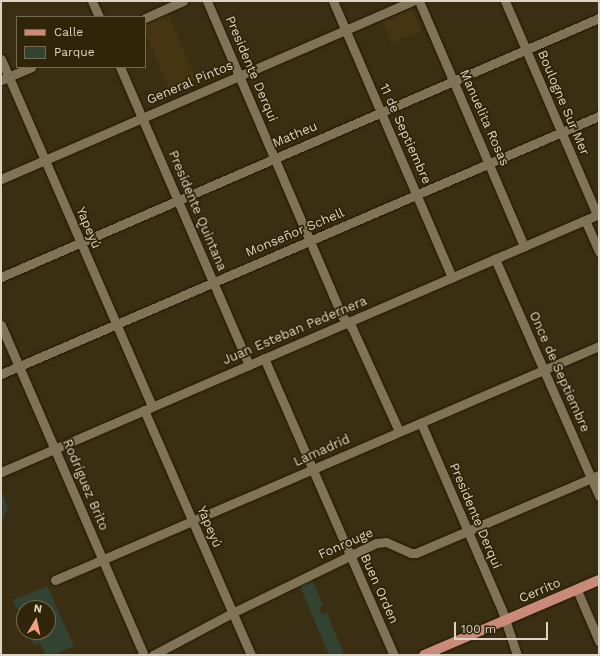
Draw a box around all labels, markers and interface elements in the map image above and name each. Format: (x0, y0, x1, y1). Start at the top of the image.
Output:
street label: Presidente Derqui (222, 14, 280, 124)
legend (16, 16, 146, 68)
text: Calle (54, 25, 83, 39)
text: Parque (54, 45, 95, 59)
street label: Boulogne Sur Mer (534, 48, 592, 158)
street label: General Pintos (144, 58, 236, 108)
street label: Manuelita Rosas (456, 67, 512, 169)
street label: 11 de Septiembre (376, 81, 434, 187)
street label: Matheu (270, 119, 320, 151)
street label: Presidente Quintana (165, 148, 229, 274)
street label: Yapeyú (72, 205, 104, 251)
street label: Monseñor Schell (243, 205, 347, 261)
street label: Juan Esteban Pedernera (220, 293, 370, 369)
street label: Once de Septiembre (525, 309, 593, 435)
street label: Lamadrid (291, 432, 353, 470)
street label: Rodríguez Brito (59, 437, 111, 533)
street label: Presidente Derqui (446, 461, 504, 571)
street label: Yapeyú (193, 504, 225, 550)
street label: Fonrouge (316, 525, 376, 563)
street label: Buen Orden (357, 552, 401, 626)
street label: Cerrito (517, 575, 563, 607)
north arrow (16, 600, 56, 640)
text: N (33, 602, 43, 616)
scale bar (456, 614, 550, 640)
text: 100 m (461, 622, 496, 636)

